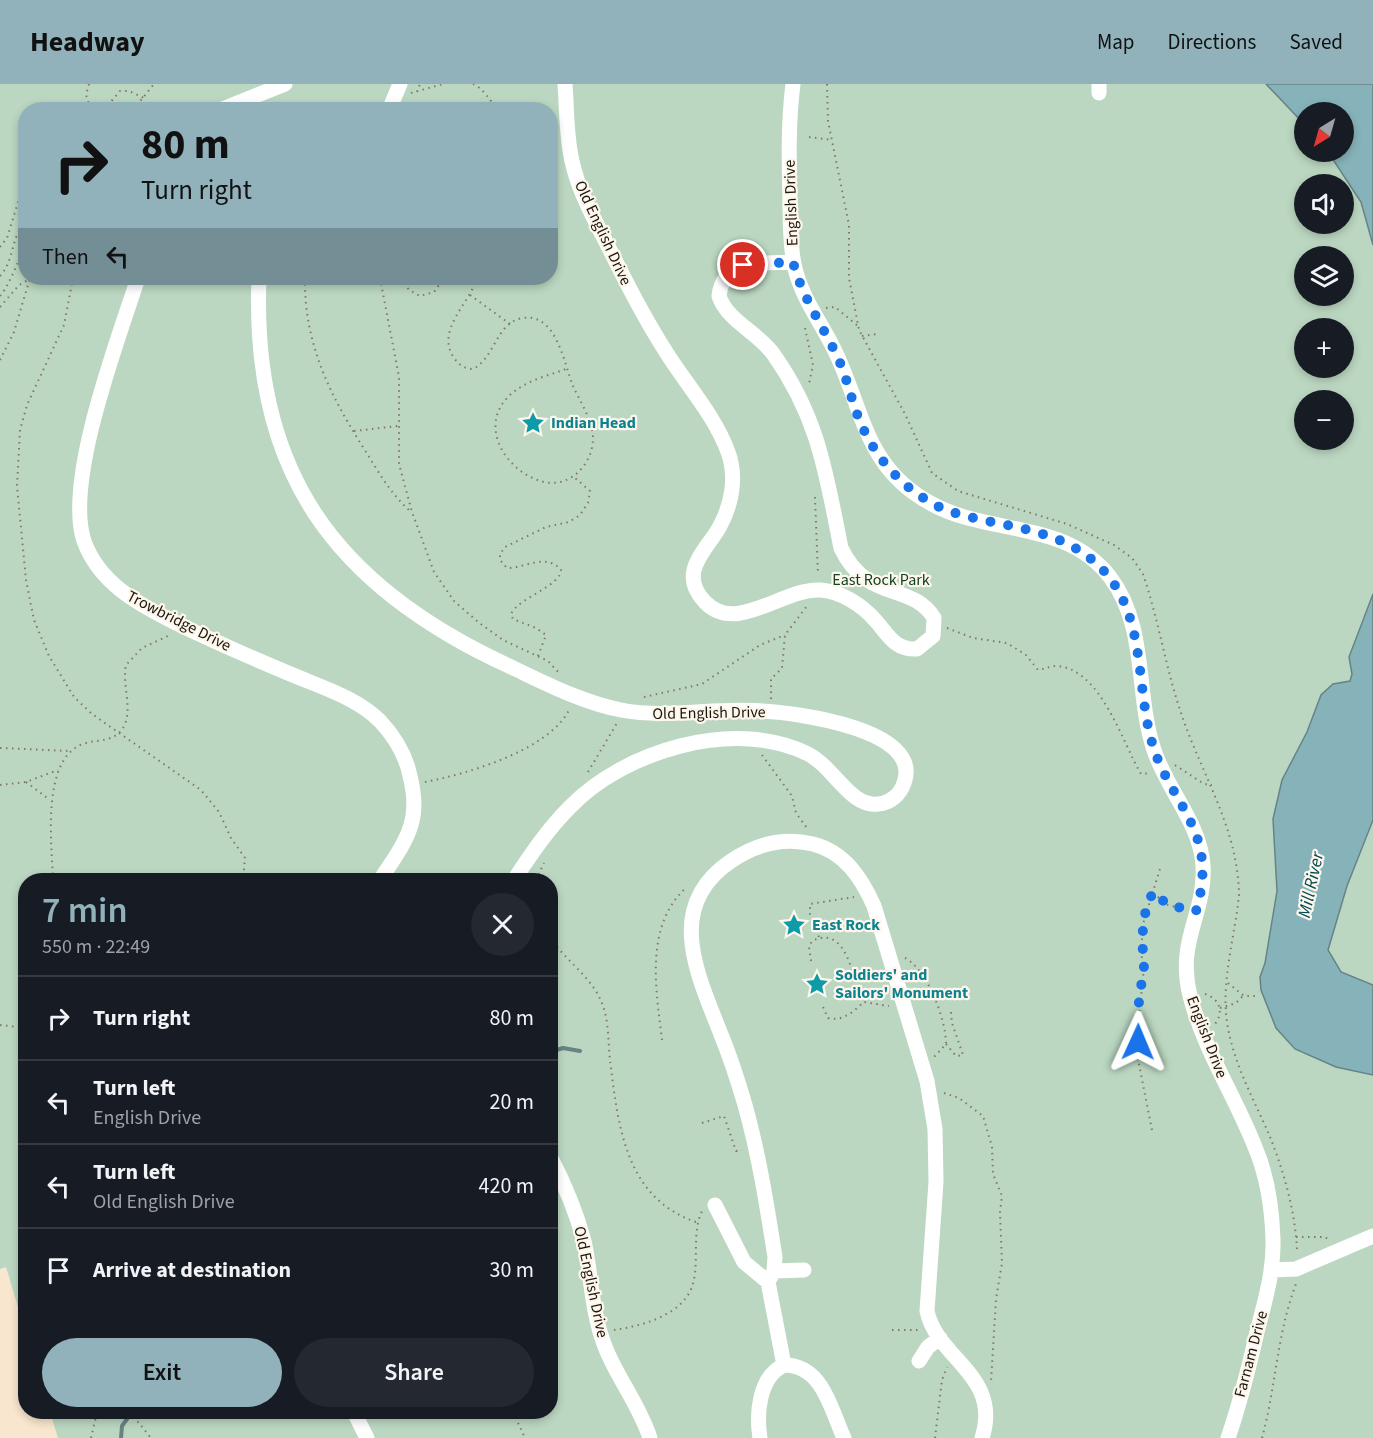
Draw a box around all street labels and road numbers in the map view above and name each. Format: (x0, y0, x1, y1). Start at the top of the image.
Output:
street label: English Drive (778, 159, 804, 247)
street label: Old English Drive (569, 177, 637, 289)
street label: Trowbridge Drive (123, 585, 235, 657)
street label: Old English Drive (652, 701, 766, 725)
street label: English Drive (1181, 993, 1233, 1081)
street label: Old English Drive (568, 1224, 614, 1340)
street label: Farnam Drive (1229, 1308, 1273, 1400)

